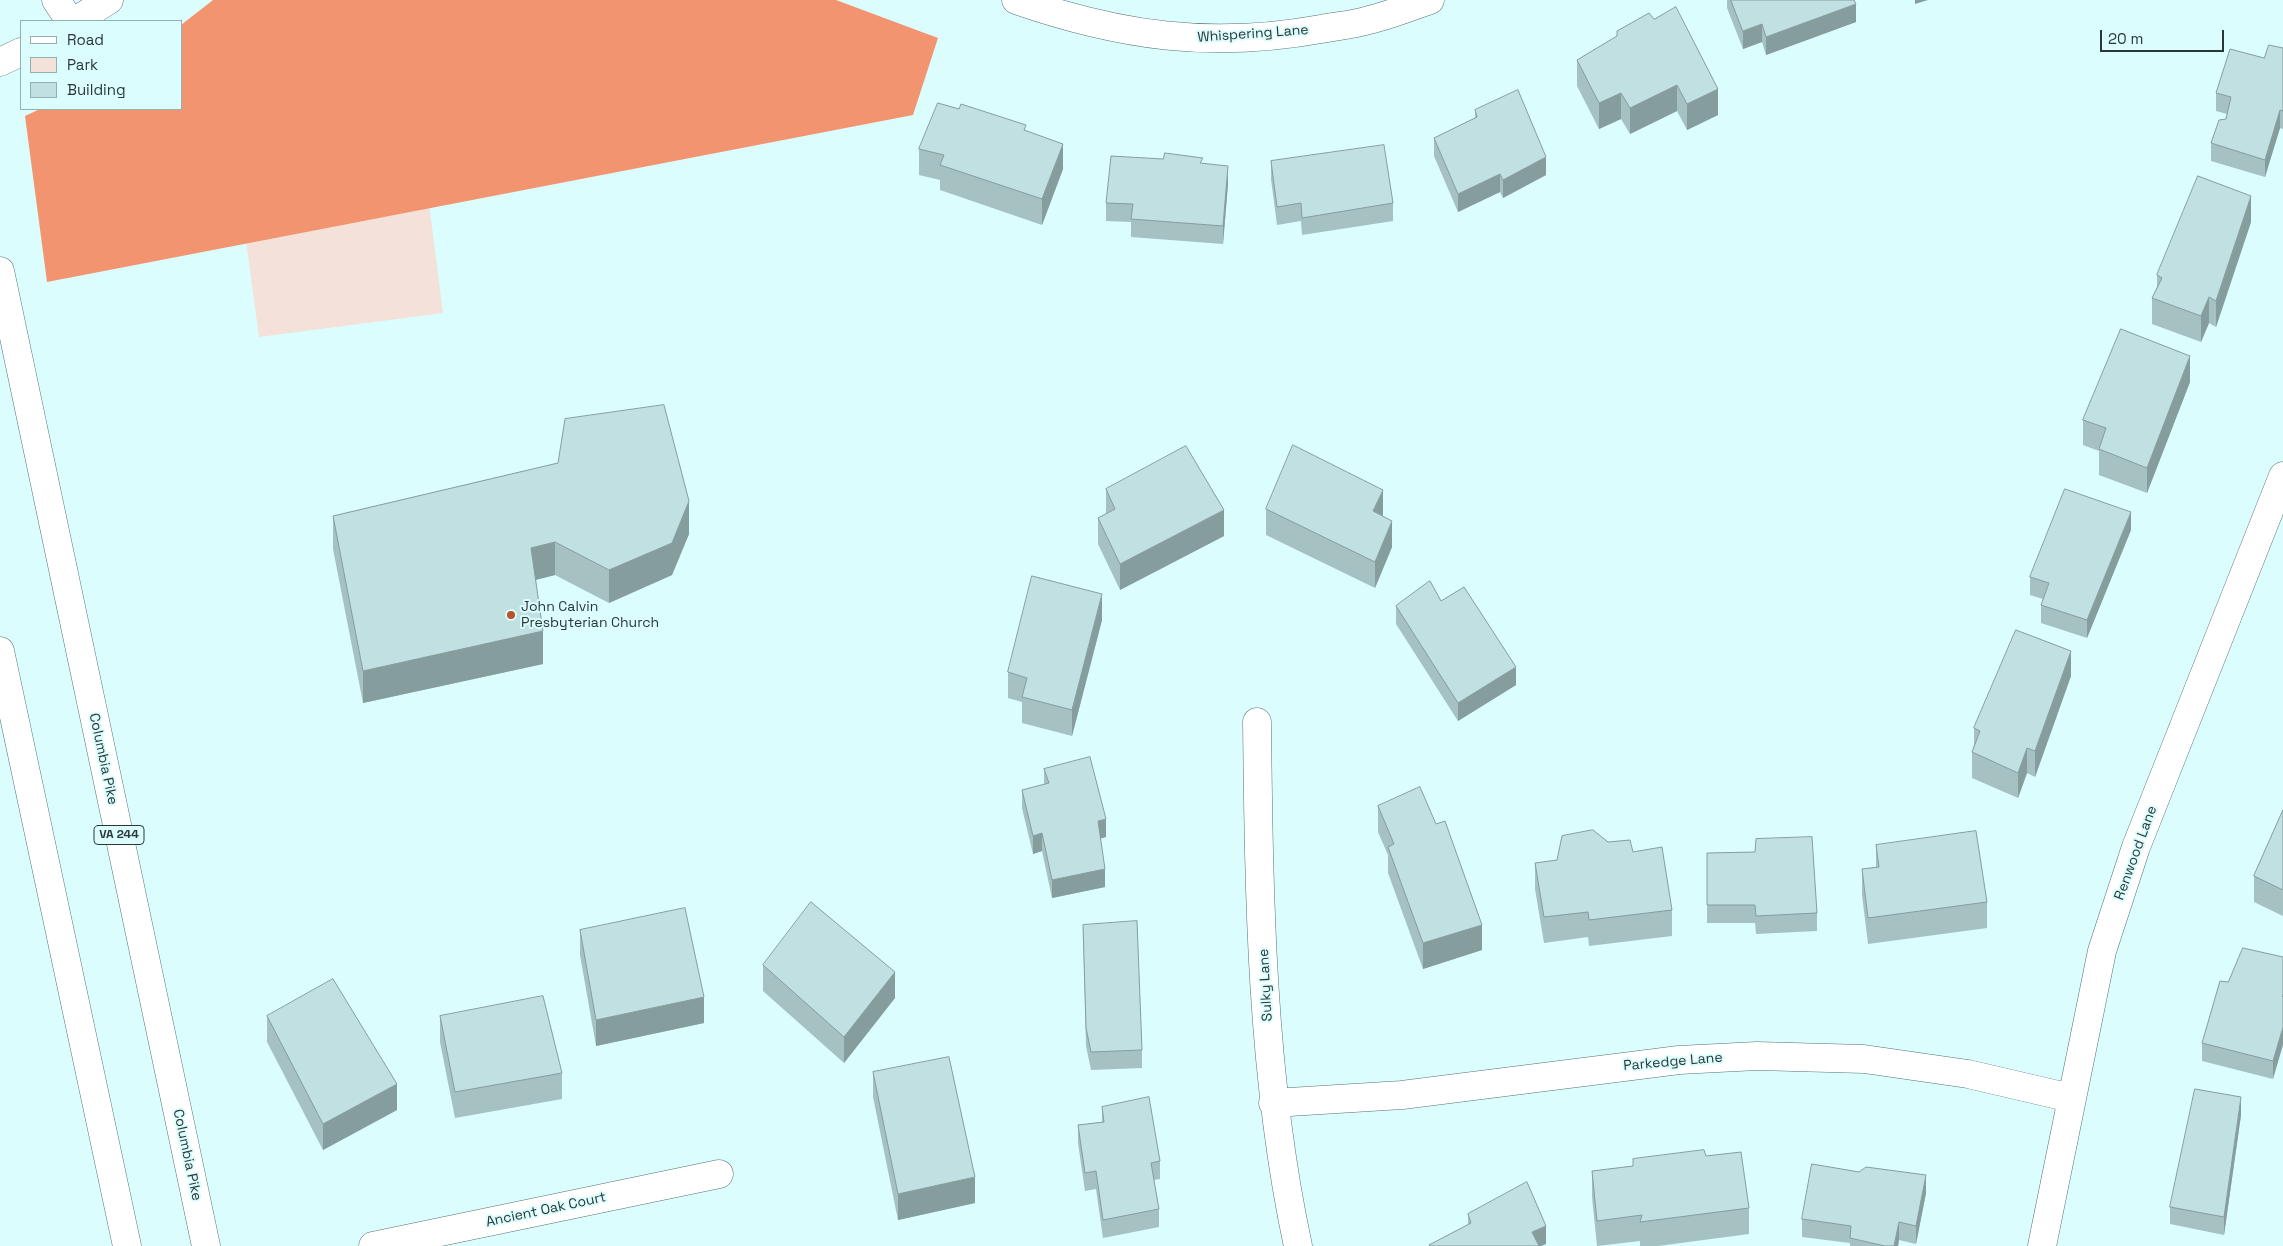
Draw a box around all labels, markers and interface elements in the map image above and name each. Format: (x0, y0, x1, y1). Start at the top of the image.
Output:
legend (20, 20, 182, 110)
scale bar (2103, 20, 2227, 52)
street label: Whispering Lane (1197, 22, 1309, 46)
text: 20 m (2108, 29, 2143, 48)
text: Road (67, 30, 104, 49)
text: Park (67, 55, 98, 74)
text: Building (67, 80, 126, 99)
place label: John Calvin Presbyterian Church (521, 599, 659, 632)
marker: John Calvin Presbyterian Church (505, 609, 517, 621)
street label: Columbia Pike (85, 712, 121, 806)
street label: Renwood Lane (2111, 804, 2161, 902)
road number: VA 244 (94, 826, 144, 844)
street label: Sulky Lane (1256, 948, 1276, 1022)
street label: Parkedge Lane (1623, 1049, 1723, 1075)
street label: Columbia Pike (169, 1108, 205, 1202)
street label: Ancient Oak Court (484, 1189, 608, 1231)

